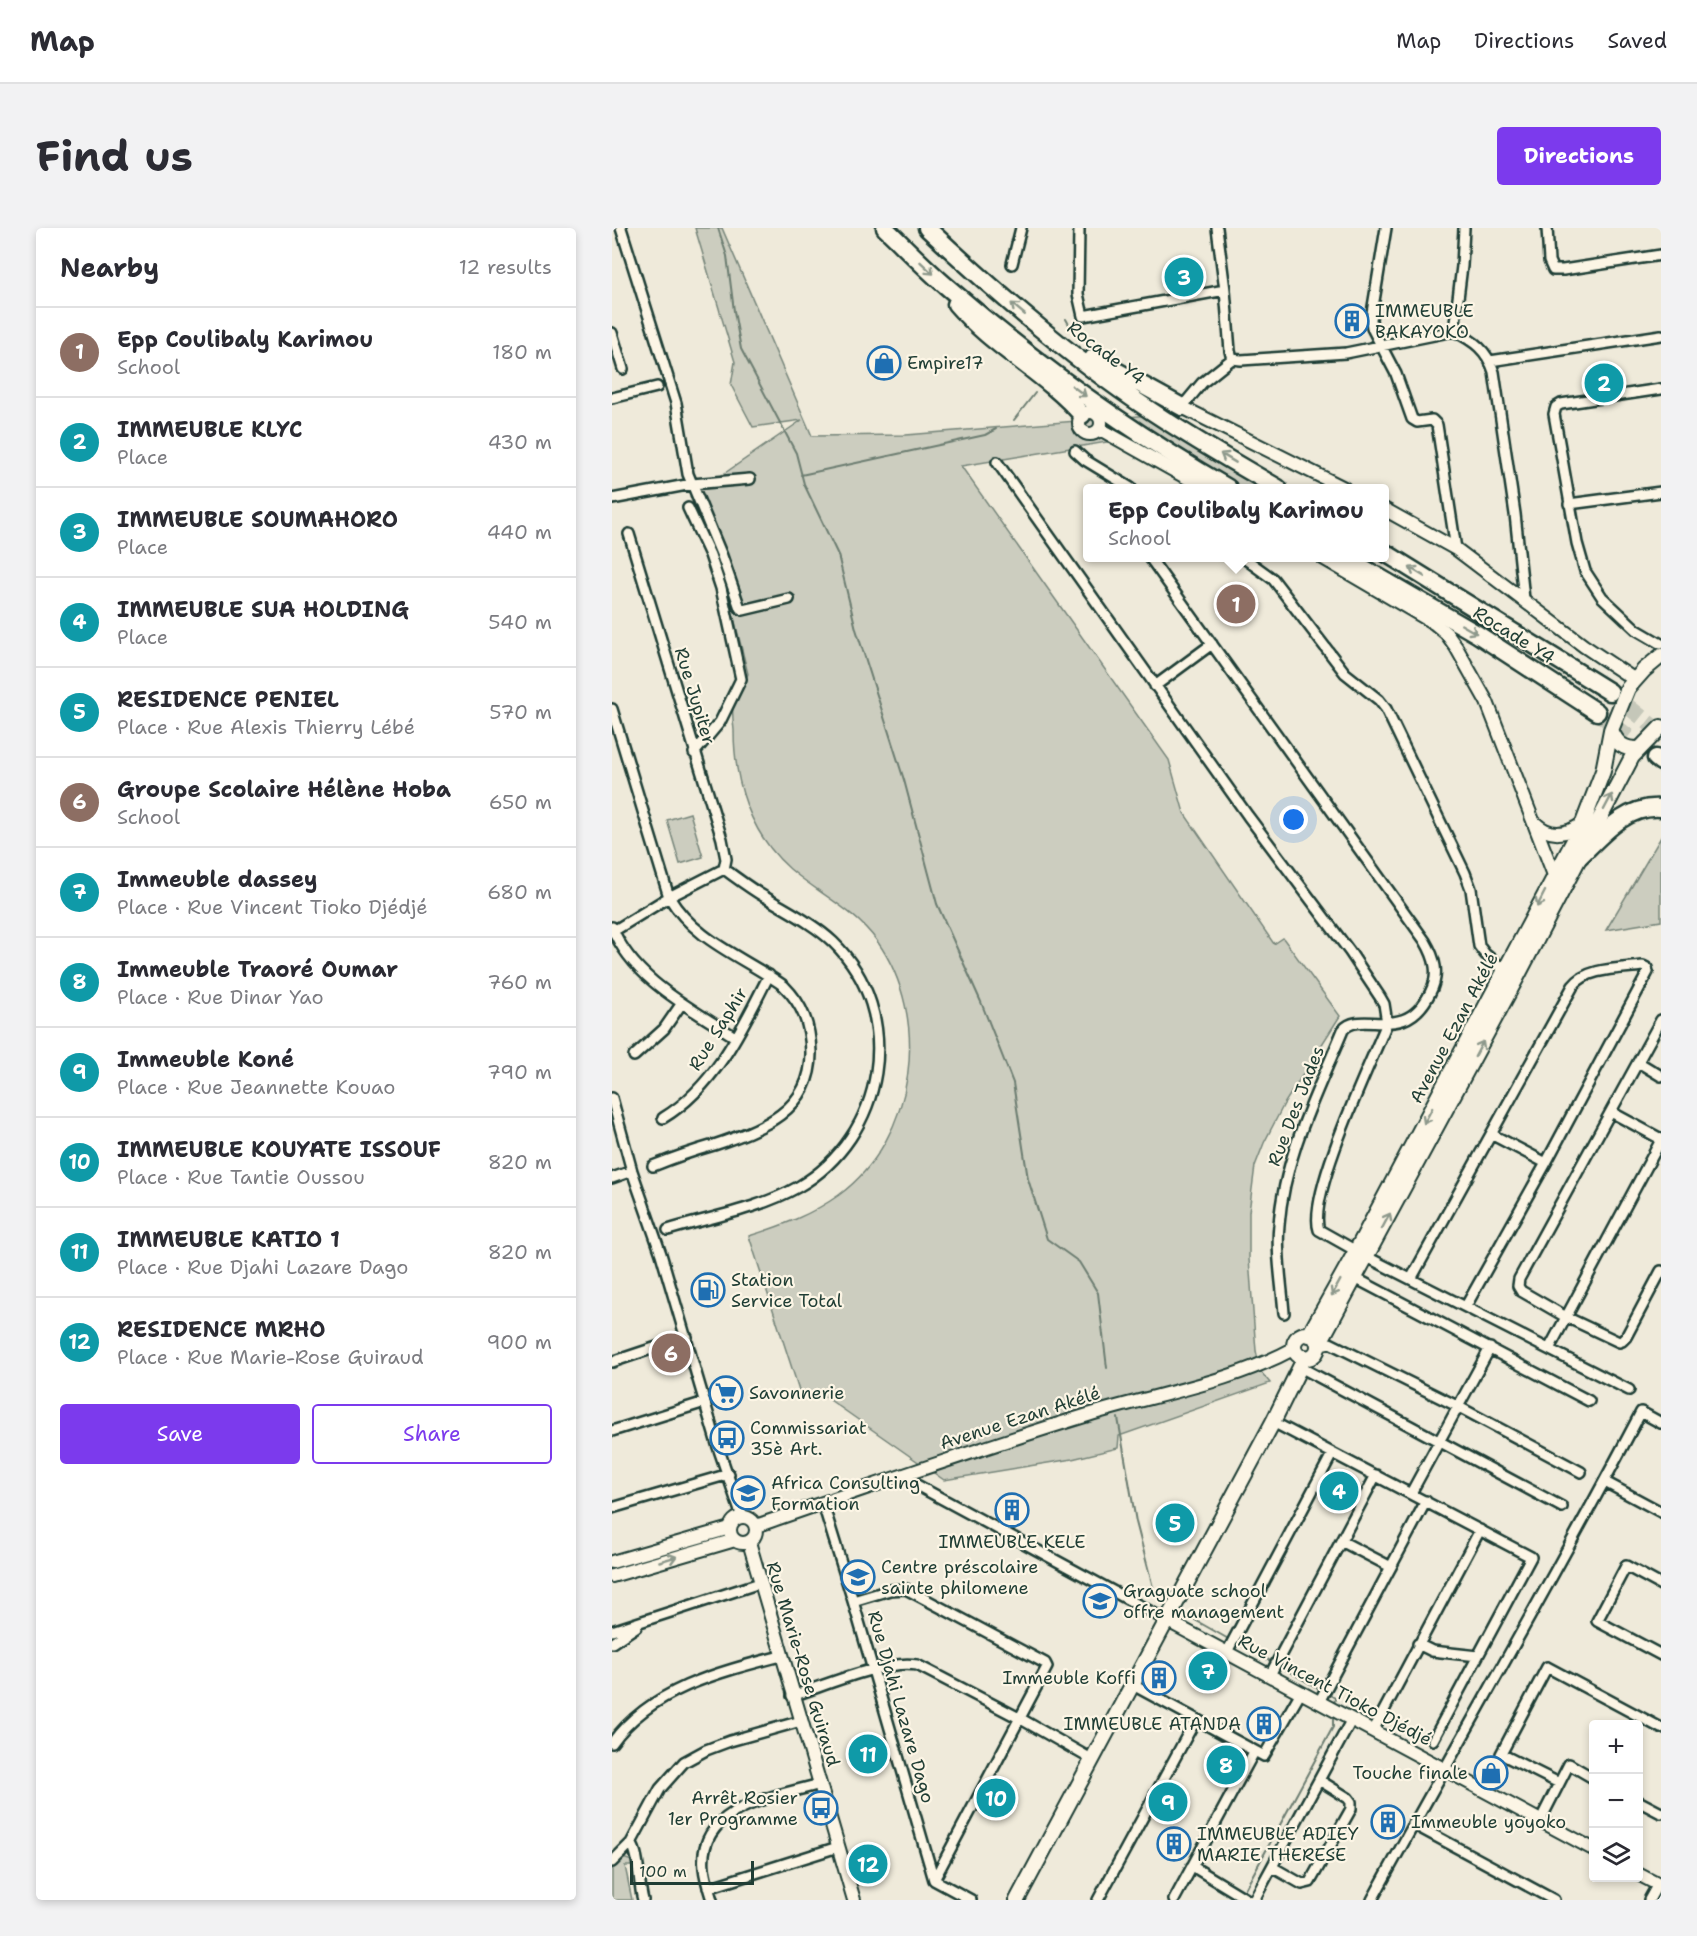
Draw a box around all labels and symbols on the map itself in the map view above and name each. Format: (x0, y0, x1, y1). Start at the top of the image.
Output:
pin: 3 (1164, 254, 1204, 300)
one-way arrow (920, 261, 935, 275)
place label: IMMEUBLE BAKAYOKO (1375, 299, 1474, 344)
one-way arrow (1011, 302, 1026, 316)
building icon: IMMEUBLE BAKAYOKO (1334, 303, 1370, 339)
street label: Rocade Y4 (1062, 316, 1150, 390)
shop icon: Empire17 (866, 345, 902, 381)
place label: Empire17 (907, 351, 984, 375)
pin: 2 (1584, 360, 1624, 406)
one-way arrow (1071, 384, 1087, 397)
one-way arrow (1220, 452, 1237, 464)
one-way arrow (1409, 566, 1426, 578)
pin: 1 (1216, 582, 1256, 626)
street label: Rocade Y4 (1469, 600, 1559, 670)
one-way arrow (1460, 624, 1477, 636)
street label: Rue Jupiter (669, 645, 721, 747)
one-way arrow (1603, 793, 1614, 811)
your location (1279, 805, 1308, 834)
one-way arrow (1535, 890, 1547, 908)
street label: Avenue Ezan Akélé (1404, 948, 1504, 1108)
street label: Rue Saphir (683, 983, 753, 1075)
one-way arrow (1473, 1040, 1485, 1058)
street label: Rue Des Jades (1262, 1042, 1330, 1170)
one-way arrow (1422, 1107, 1434, 1124)
one-way arrow (1381, 1212, 1392, 1230)
place label: Station Service Total (731, 1268, 843, 1313)
fuel station icon: Station Service Total (690, 1272, 726, 1308)
one-way arrow (1330, 1278, 1341, 1296)
pin: 6 (652, 1330, 690, 1376)
supermarket icon: Savonnerie (708, 1375, 744, 1411)
place label: Savonnerie (749, 1381, 844, 1405)
street label: Avenue Ezan Akélé (937, 1381, 1103, 1455)
place label: Commissariat 35è Art. (750, 1416, 867, 1461)
bus stop icon: Commissariat 35è Art. (709, 1420, 745, 1456)
pin: 4 (1320, 1468, 1358, 1514)
place label: Africa Consulting Formation (771, 1471, 920, 1516)
school or university icon: Africa Consulting Formation (730, 1475, 766, 1511)
building icon: IMMEUBLE KELE (994, 1492, 1030, 1528)
pin: 5 (1156, 1500, 1194, 1546)
place label: IMMEUBLE KELE (939, 1530, 1085, 1554)
one-way arrow (658, 1553, 677, 1565)
place label: Centre préscolaire sainte philomene (881, 1555, 1038, 1600)
street label: Rue Marie-Rose Guiraud (760, 1559, 846, 1769)
school or university icon: Centre préscolaire sainte philomene (840, 1559, 876, 1595)
place label: Graguate school offre management (1123, 1579, 1285, 1624)
school or university icon: Graguate school offre management (1082, 1583, 1118, 1619)
street label: Rue Djahi Lazare Dago (862, 1608, 940, 1806)
street label: Rue Vincent Tioko Djédjé (1234, 1629, 1436, 1751)
pin: 7 (1188, 1648, 1228, 1694)
building icon: Immeuble Koffi (1141, 1660, 1177, 1696)
place label: Immeuble Koffi (1003, 1666, 1136, 1690)
building icon: IMMEUBLE ATANDA (1246, 1706, 1282, 1742)
place label: IMMEUBLE ATANDA (1063, 1712, 1241, 1736)
pin: 11 (848, 1732, 888, 1777)
pin: 8 (1206, 1742, 1246, 1788)
shop icon: Touche finale (1473, 1755, 1509, 1791)
place label: Touche finale (1352, 1761, 1468, 1785)
pin: 10 (976, 1776, 1016, 1820)
pin: 9 (1148, 1780, 1188, 1824)
place label: Arrêt Rosier 1er Programme (668, 1786, 798, 1831)
bus stop icon: Arrêt Rosier 1er Programme (803, 1790, 839, 1826)
building icon: Immeuble yoyoko (1370, 1804, 1406, 1840)
place label: Immeuble yoyoko (1411, 1810, 1566, 1834)
place label: IMMEUBLE ADIEY MARIE THERESE (1197, 1822, 1359, 1867)
building icon: IMMEUBLE ADIEY MARIE THERESE (1156, 1826, 1192, 1862)
pin: 12 (848, 1842, 888, 1886)
scale bar (630, 1858, 754, 1886)

